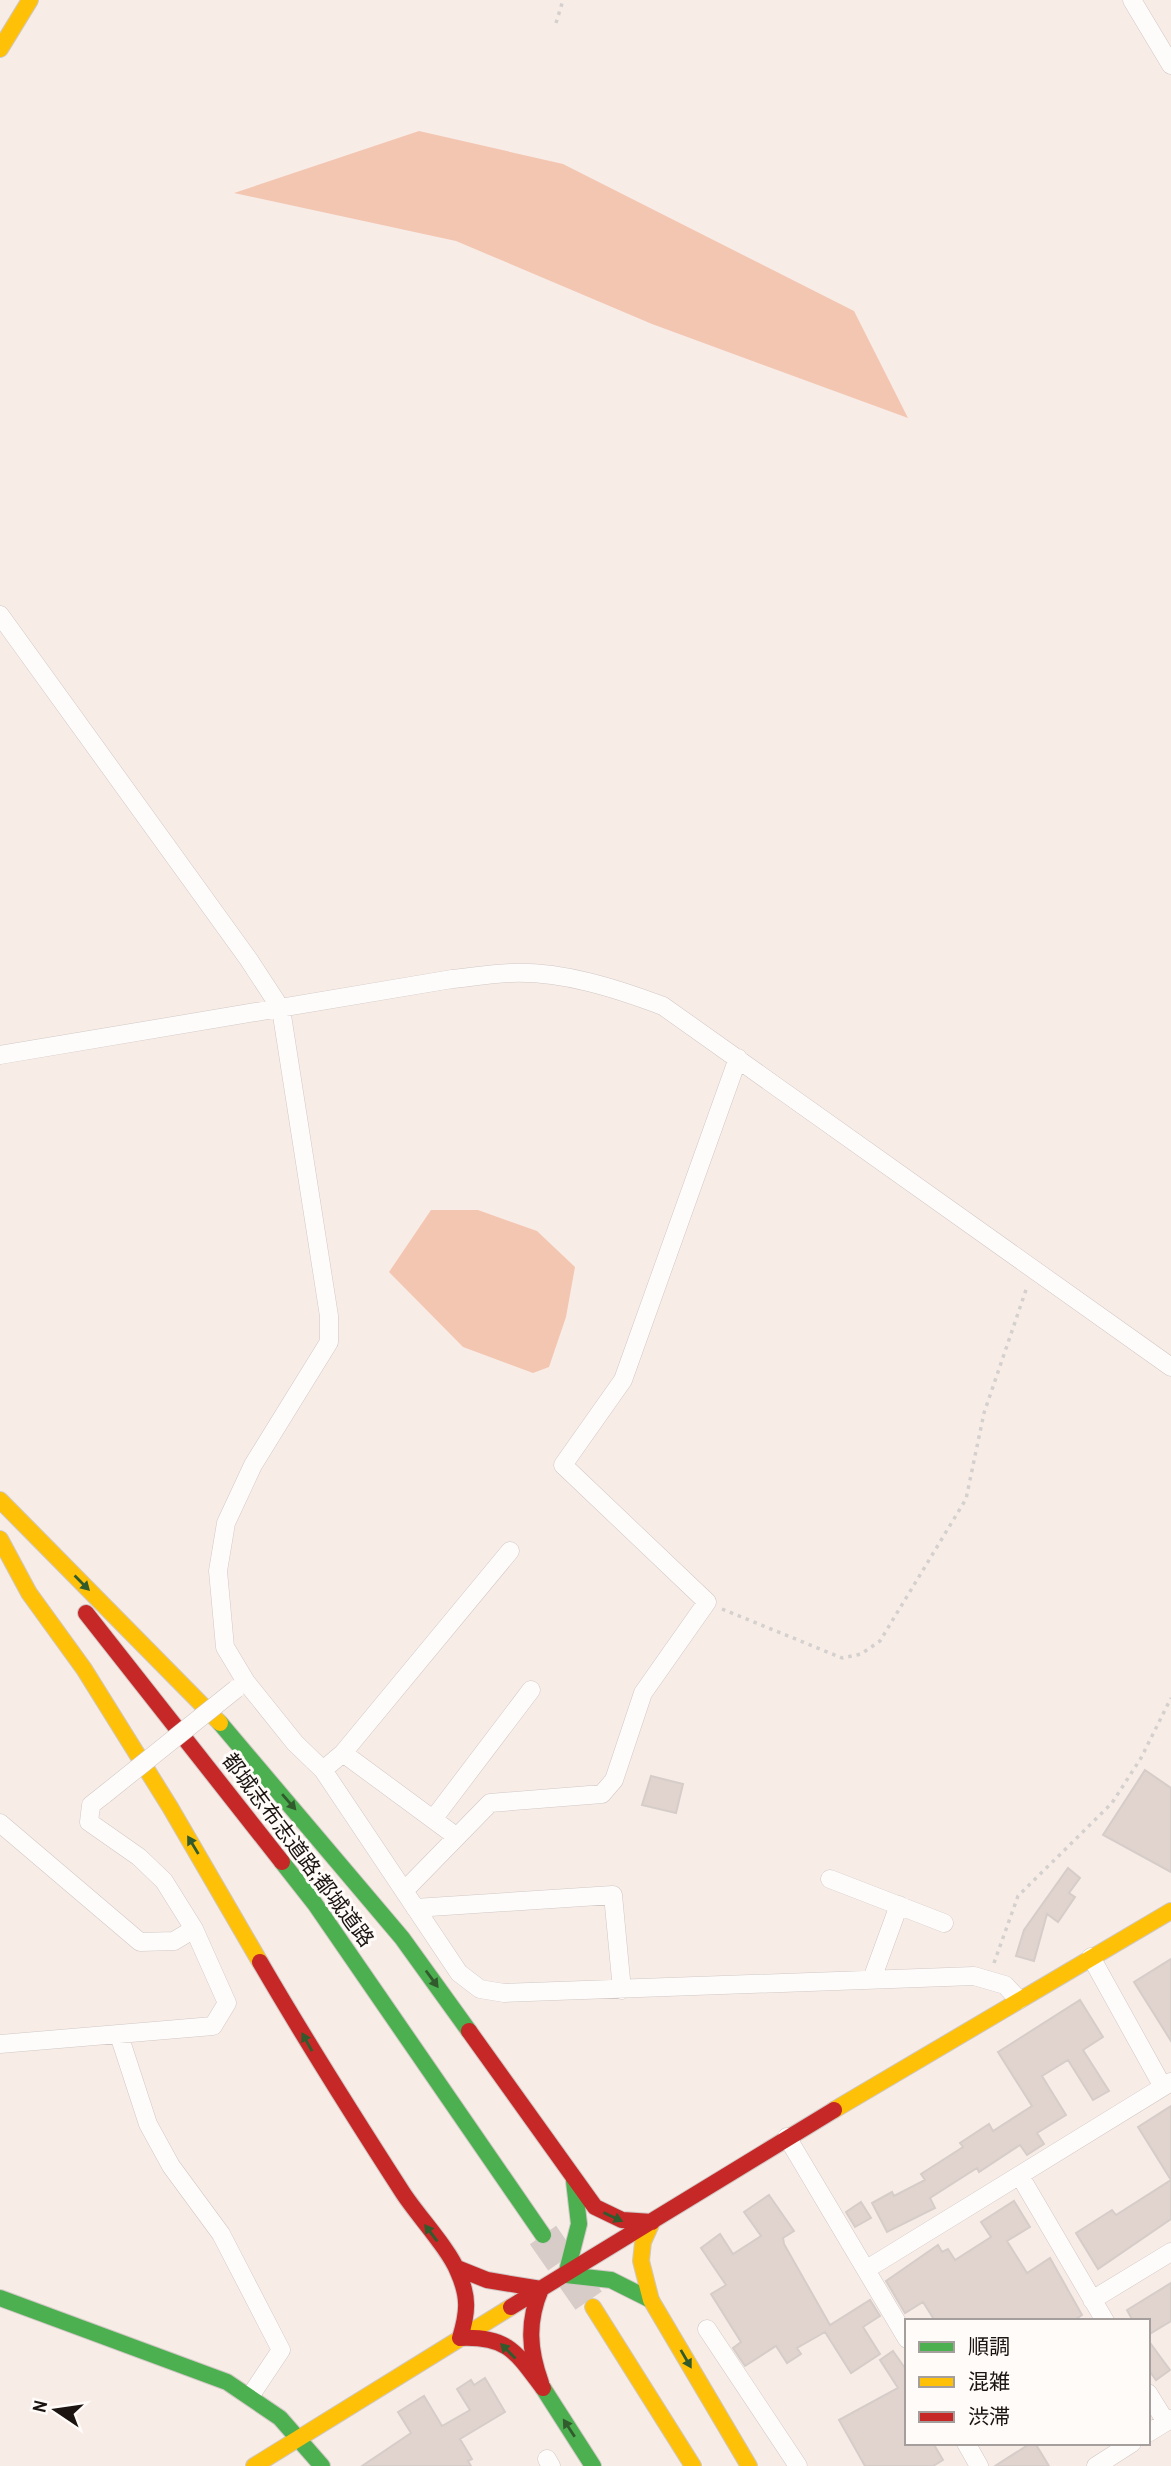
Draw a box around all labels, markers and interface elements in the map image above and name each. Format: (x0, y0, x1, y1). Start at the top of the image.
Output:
one-way arrow (74, 1575, 91, 1592)
street label: 都城志布志道路;都城道路 (216, 1747, 381, 1953)
one-way arrow (281, 1793, 297, 1811)
one-way arrow (187, 1836, 200, 1855)
one-way arrow (425, 1970, 439, 1988)
one-way arrow (301, 2033, 313, 2052)
one-way arrow (603, 2211, 623, 2223)
one-way arrow (424, 2224, 438, 2242)
legend (905, 2319, 1150, 2445)
text: 順調 (968, 2332, 1010, 2361)
one-way arrow (500, 2343, 516, 2359)
one-way arrow (680, 2350, 692, 2369)
text: 混雑 (968, 2367, 1010, 2396)
north arrow (21, 2375, 91, 2445)
text: N (26, 2398, 53, 2415)
text: 渋滞 (968, 2402, 1010, 2431)
one-way arrow (562, 2419, 575, 2438)

